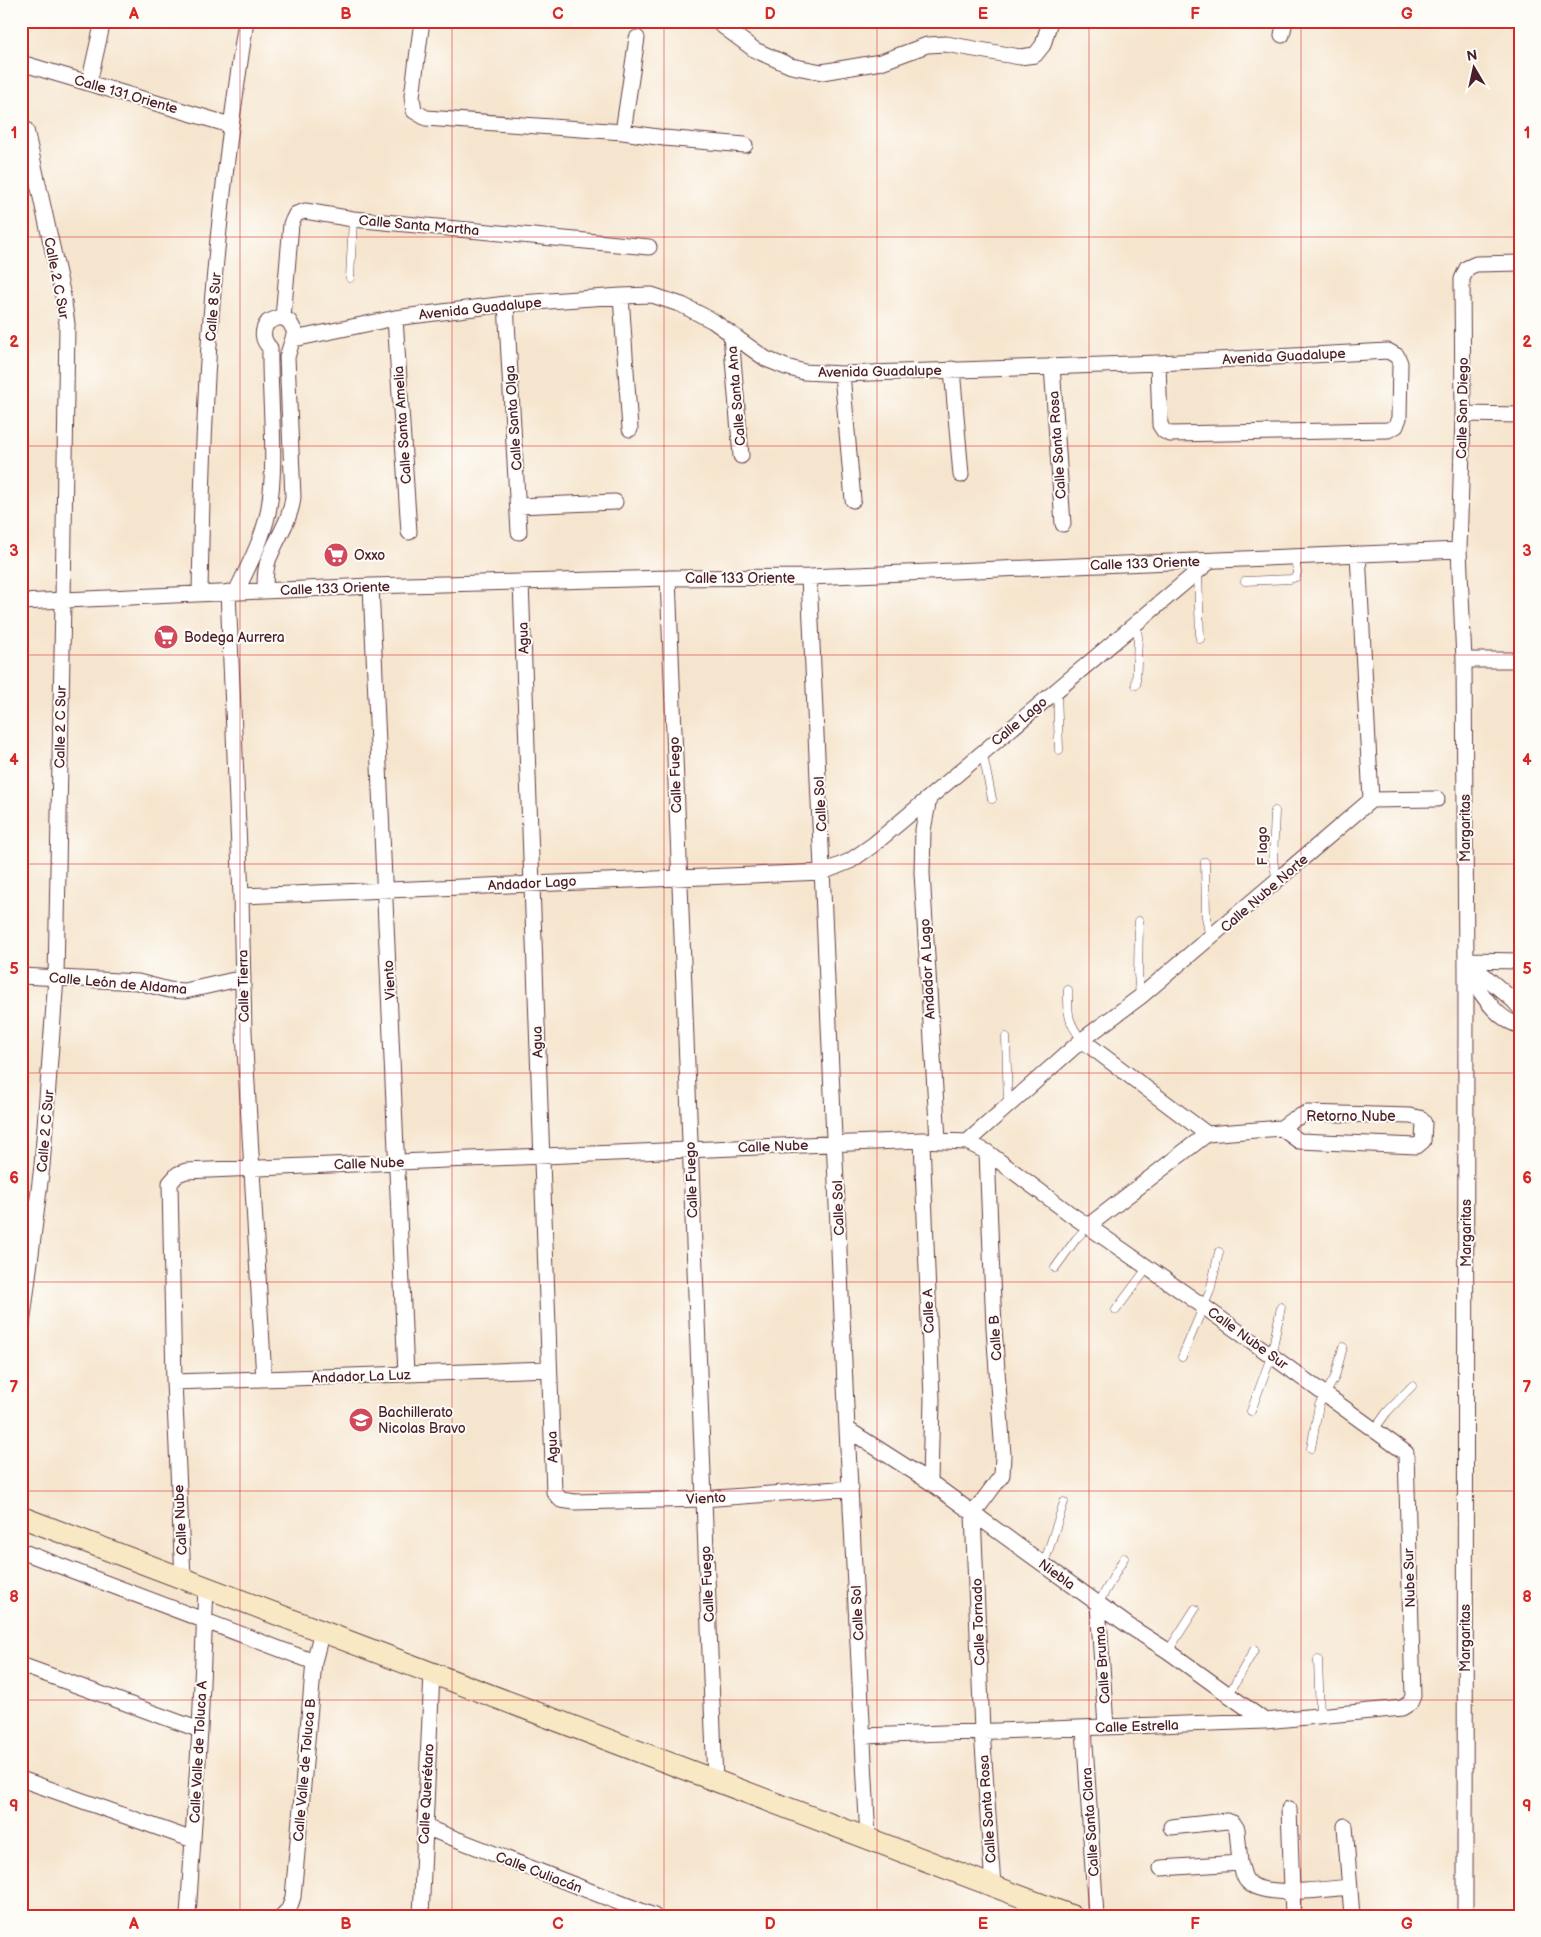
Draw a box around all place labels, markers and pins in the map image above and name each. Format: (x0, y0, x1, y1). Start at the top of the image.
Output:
supermarket icon: Oxxo (323, 542, 349, 568)
place label: Oxxo (354, 547, 385, 564)
supermarket icon: Bodega Aurrera (153, 624, 179, 650)
place label: Bodega Aurrera (184, 629, 285, 646)
place label: Bachillerato Nicolas Bravo (378, 1404, 466, 1437)
school or university icon: Bachillerato Nicolas Bravo (348, 1407, 374, 1433)

